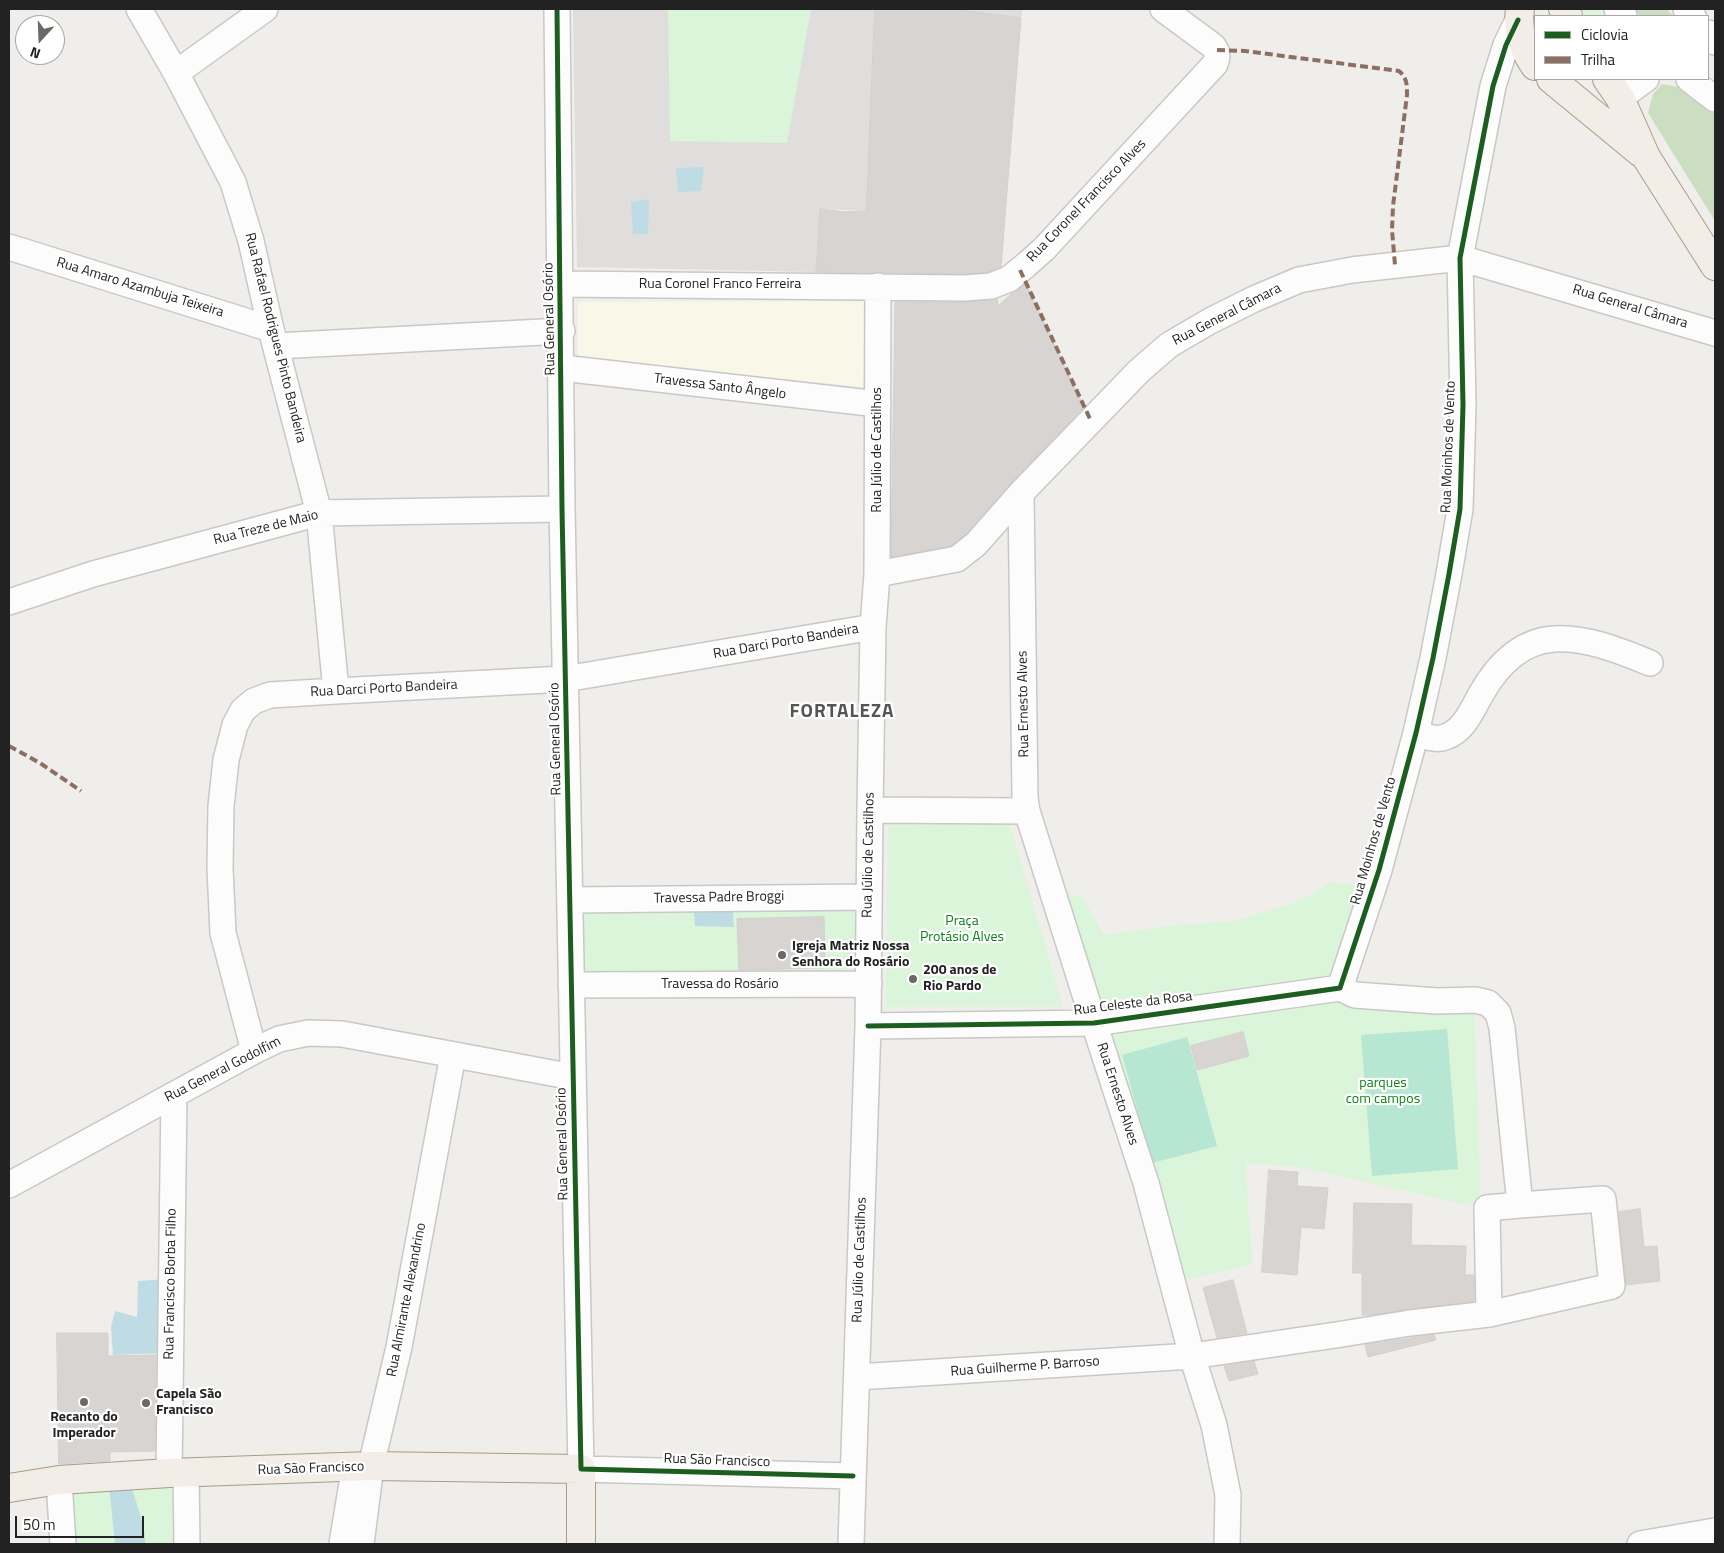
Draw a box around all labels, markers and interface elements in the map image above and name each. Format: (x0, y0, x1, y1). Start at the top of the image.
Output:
north arrow (15, 15, 65, 65)
legend (1534, 15, 1709, 80)
text: Ciclovia (1581, 23, 1628, 46)
text: N (27, 42, 43, 65)
text: Trilha (1581, 48, 1615, 71)
street label: Rua Coronel Francisco Alves (1024, 136, 1150, 266)
street label: Rua Rafael Rodrigues Pinto Bandeira (241, 231, 309, 445)
street label: Rua Amaro Azambuja Teixeira (54, 255, 226, 321)
street label: Rua General Osório (541, 262, 559, 376)
street label: Rua Coronel Franco Ferreira (639, 277, 801, 293)
street label: Rua General Câmara (1170, 280, 1284, 350)
street label: Rua General Câmara (1570, 281, 1690, 333)
street label: Travessa Santo Ângelo (653, 371, 787, 403)
street label: Rua Moinhos de Vento (1438, 381, 1460, 513)
street label: Rua Júlio de Castilhos (870, 387, 886, 513)
street label: Rua Treze de Maio (212, 507, 320, 549)
street label: Rua Darci Porto Bandeira (712, 621, 860, 663)
street label: Rua Ernesto Alves (1015, 650, 1033, 758)
street label: Rua Darci Porto Bandeira (310, 677, 458, 701)
street label: Rua General Osório (547, 682, 565, 796)
district label: FORTALEZA (788, 701, 896, 723)
street label: Rua Moinhos de Vento (1348, 775, 1400, 907)
street label: Rua Júlio de Castilhos (860, 792, 878, 918)
street label: Travessa Padre Broggi (654, 888, 784, 908)
park label: Praça Protásio Alves (920, 914, 1004, 946)
place label: Igreja Matriz Nossa Senhora do Rosário (792, 939, 910, 972)
marker: Igreja Matriz Nossa Senhora do Rosário (776, 949, 788, 961)
place label: 200 anos de Rio Pardo (923, 963, 996, 996)
marker: 200 anos de Rio Pardo (907, 973, 919, 985)
street label: Travessa do Rosário (661, 977, 779, 993)
street label: Rua Celeste da Rosa (1073, 988, 1193, 1020)
street label: Rua General Godolfim (162, 1033, 284, 1107)
street label: Rua Ernesto Alves (1092, 1041, 1142, 1147)
park label: parques com campos (1346, 1076, 1420, 1108)
street label: Rua General Osório (554, 1087, 572, 1201)
street label: Rua Júlio de Castilhos (849, 1197, 871, 1323)
street label: Rua Francisco Borba Filho (161, 1208, 181, 1360)
street label: Rua Almirante Alexandrino (384, 1222, 430, 1378)
street label: Rua Guilherme P. Barroso (950, 1353, 1100, 1381)
place label: Capela São Francisco (156, 1387, 222, 1420)
marker: Recanto do Imperador (78, 1396, 90, 1408)
marker: Capela São Francisco (140, 1397, 152, 1409)
place label: Recanto do Imperador (50, 1410, 118, 1442)
street label: Rua São Francisco (663, 1451, 771, 1471)
street label: Rua São Francisco (257, 1459, 365, 1479)
scale bar (18, 1506, 146, 1538)
text: 50 m (23, 1513, 56, 1536)

